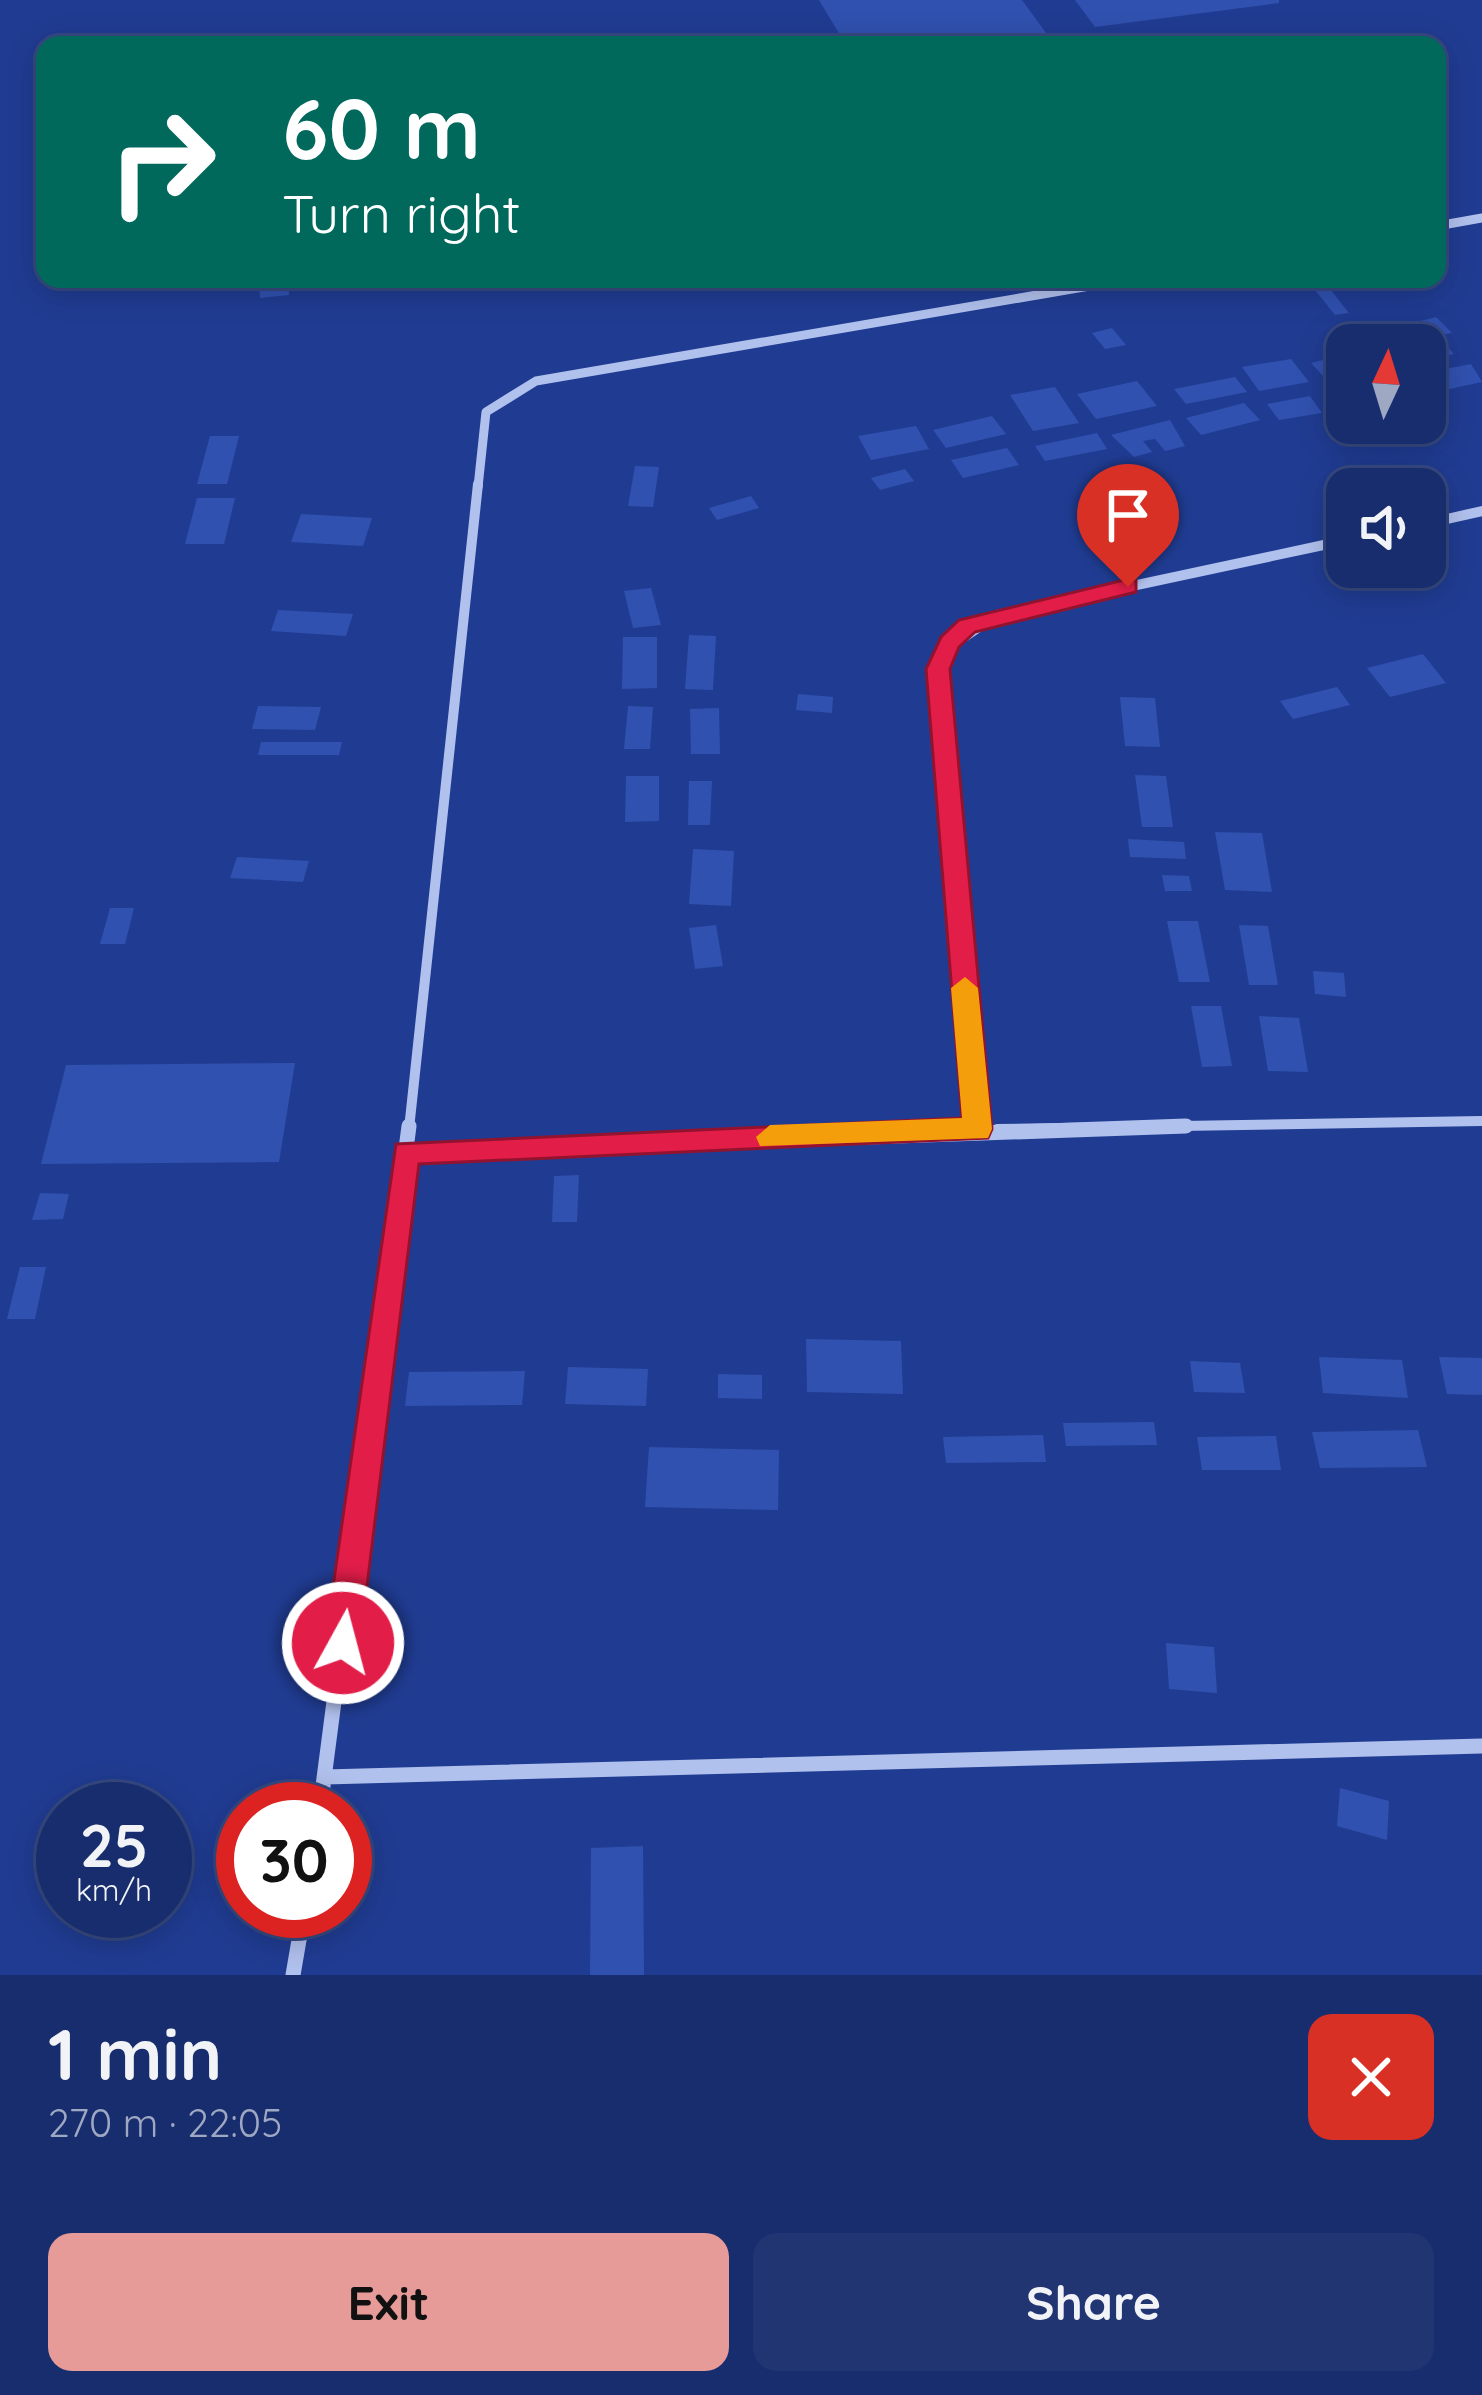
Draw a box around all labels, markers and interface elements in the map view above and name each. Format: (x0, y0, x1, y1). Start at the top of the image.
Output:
text: 60 m (282, 75, 481, 180)
icon: right (84, 84, 240, 240)
text: Turn right (282, 179, 521, 247)
north arrow (1326, 324, 1446, 444)
map controls (1326, 324, 1446, 588)
pin (1077, 464, 1179, 587)
button: sound (1326, 468, 1446, 588)
icon: arrive (1095, 482, 1161, 548)
position arrow (280, 1580, 406, 1706)
speed limit sign: 30 (216, 1782, 372, 1938)
text: 25 (80, 1807, 148, 1882)
text: km/h (76, 1871, 152, 1909)
text: 1 min (48, 2008, 222, 2098)
button: close (1308, 2014, 1434, 2140)
text: 270 m · 22:05 (48, 2098, 282, 2147)
button: Exit (48, 2233, 729, 2371)
button: Share (753, 2233, 1434, 2371)

